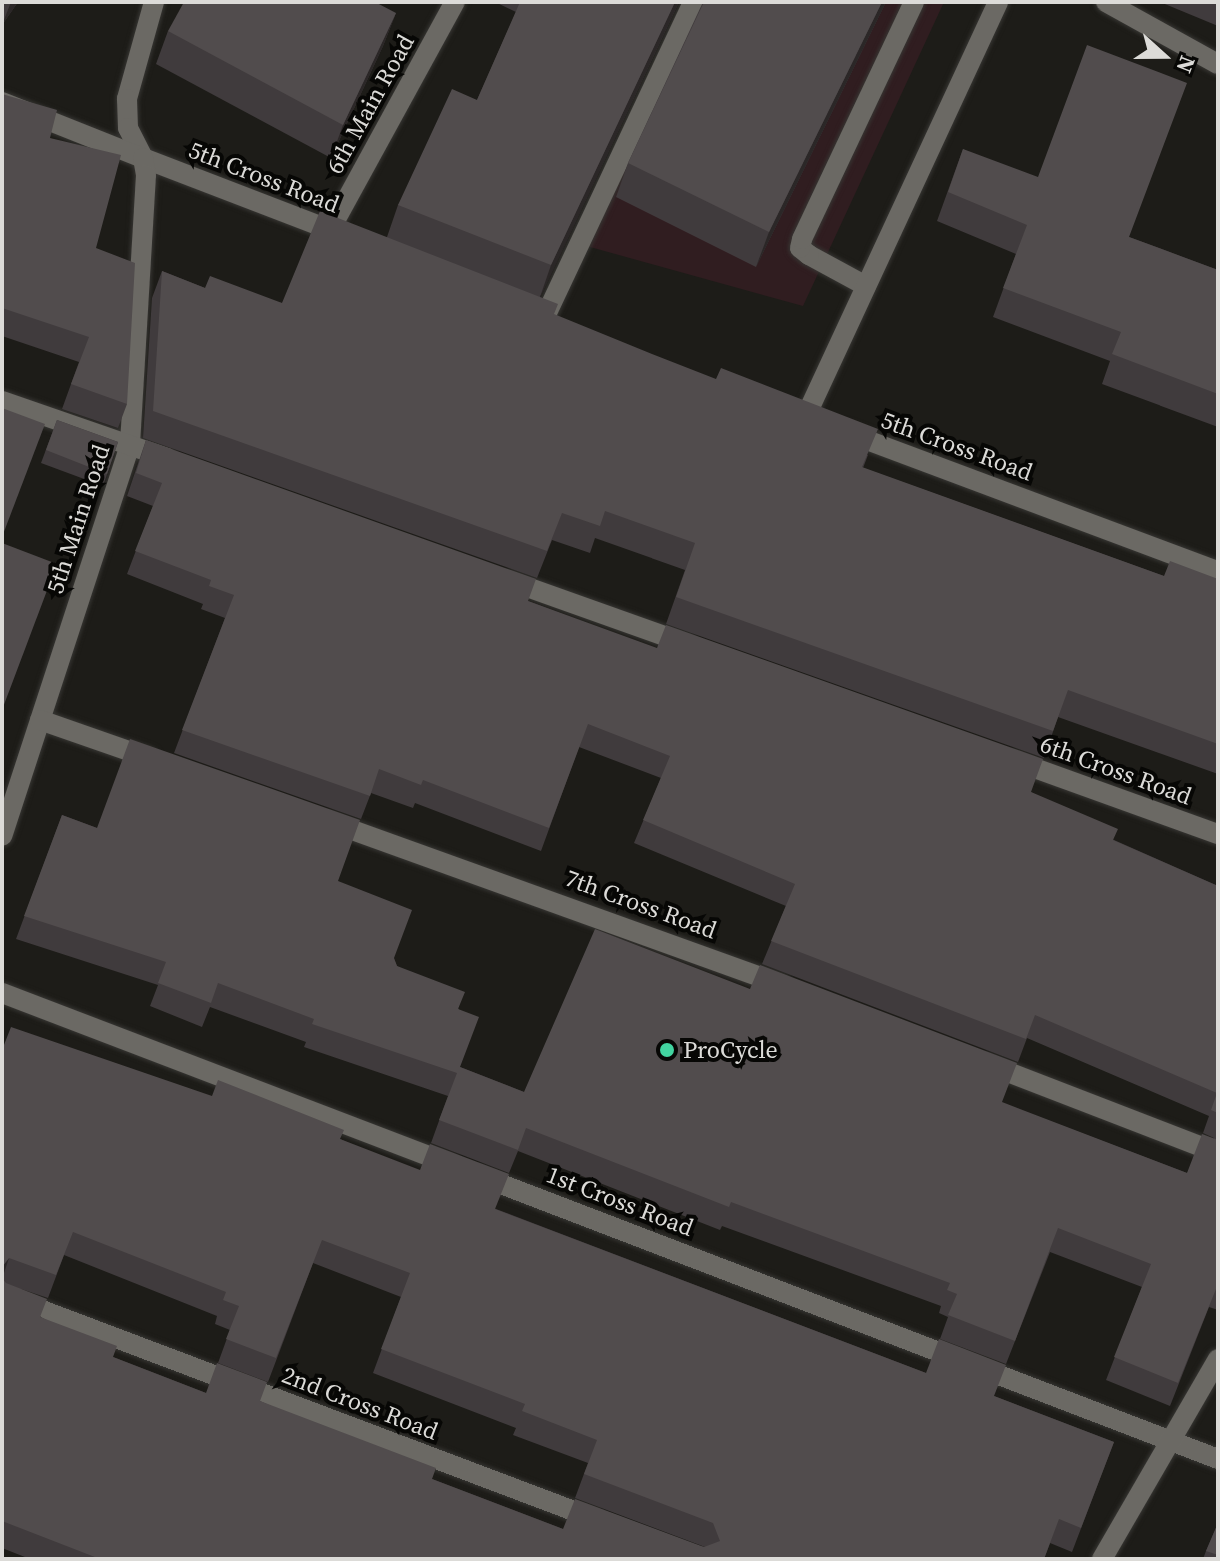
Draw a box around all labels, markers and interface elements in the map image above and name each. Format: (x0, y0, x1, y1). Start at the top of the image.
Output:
north arrow (1124, 16, 1204, 96)
street label: 6th Main Road (320, 29, 420, 179)
text: N (1170, 52, 1203, 77)
street label: 5th Cross Road (185, 135, 343, 219)
street label: 5th Cross Road (877, 405, 1037, 487)
street label: 5th Main Road (40, 441, 116, 597)
street label: 6th Cross Road (1036, 729, 1196, 811)
street label: 7th Cross Road (561, 863, 721, 945)
place label: ProCycle (683, 1036, 778, 1064)
marker: ProCycle (658, 1041, 676, 1059)
street label: 1st Cross Road (543, 1160, 697, 1242)
street label: 2nd Cross Road (278, 1360, 442, 1446)

